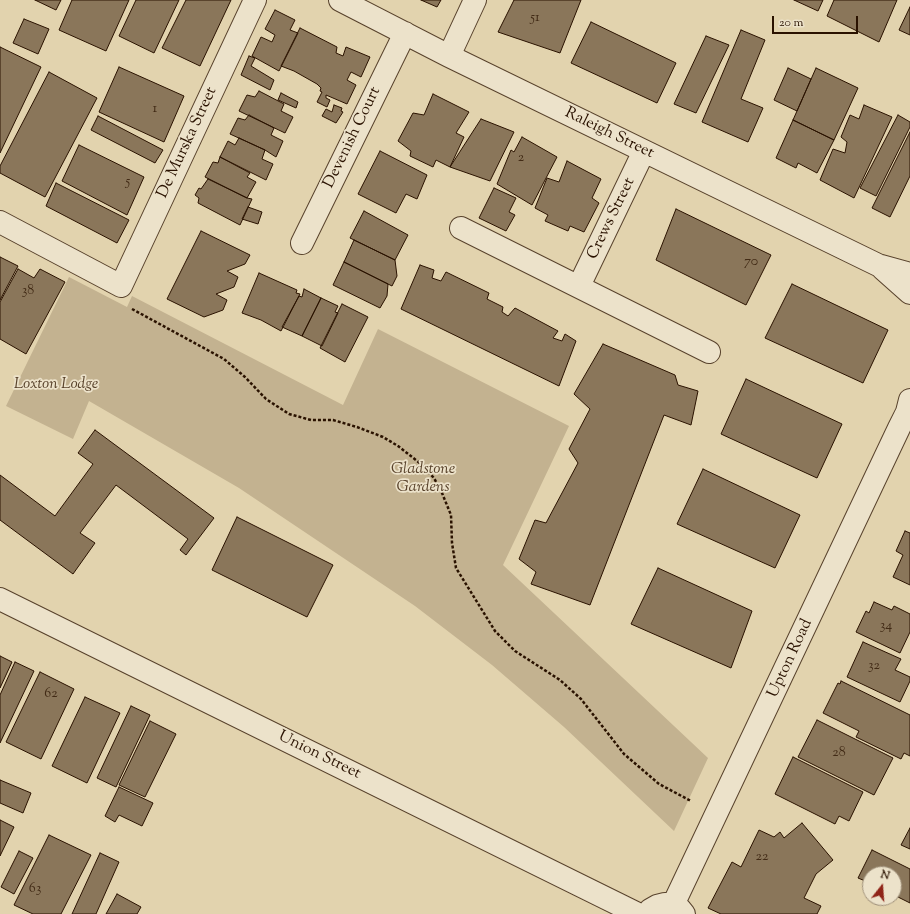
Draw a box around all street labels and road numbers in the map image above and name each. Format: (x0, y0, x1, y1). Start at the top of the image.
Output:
street label: De Murska Street (154, 84, 222, 202)
street label: Devenish Court (320, 84, 386, 192)
street label: Raleigh Street (561, 104, 657, 164)
street label: Crews Street (584, 175, 640, 263)
street label: Upton Road (764, 616, 818, 702)
street label: Union Street (274, 728, 364, 784)

